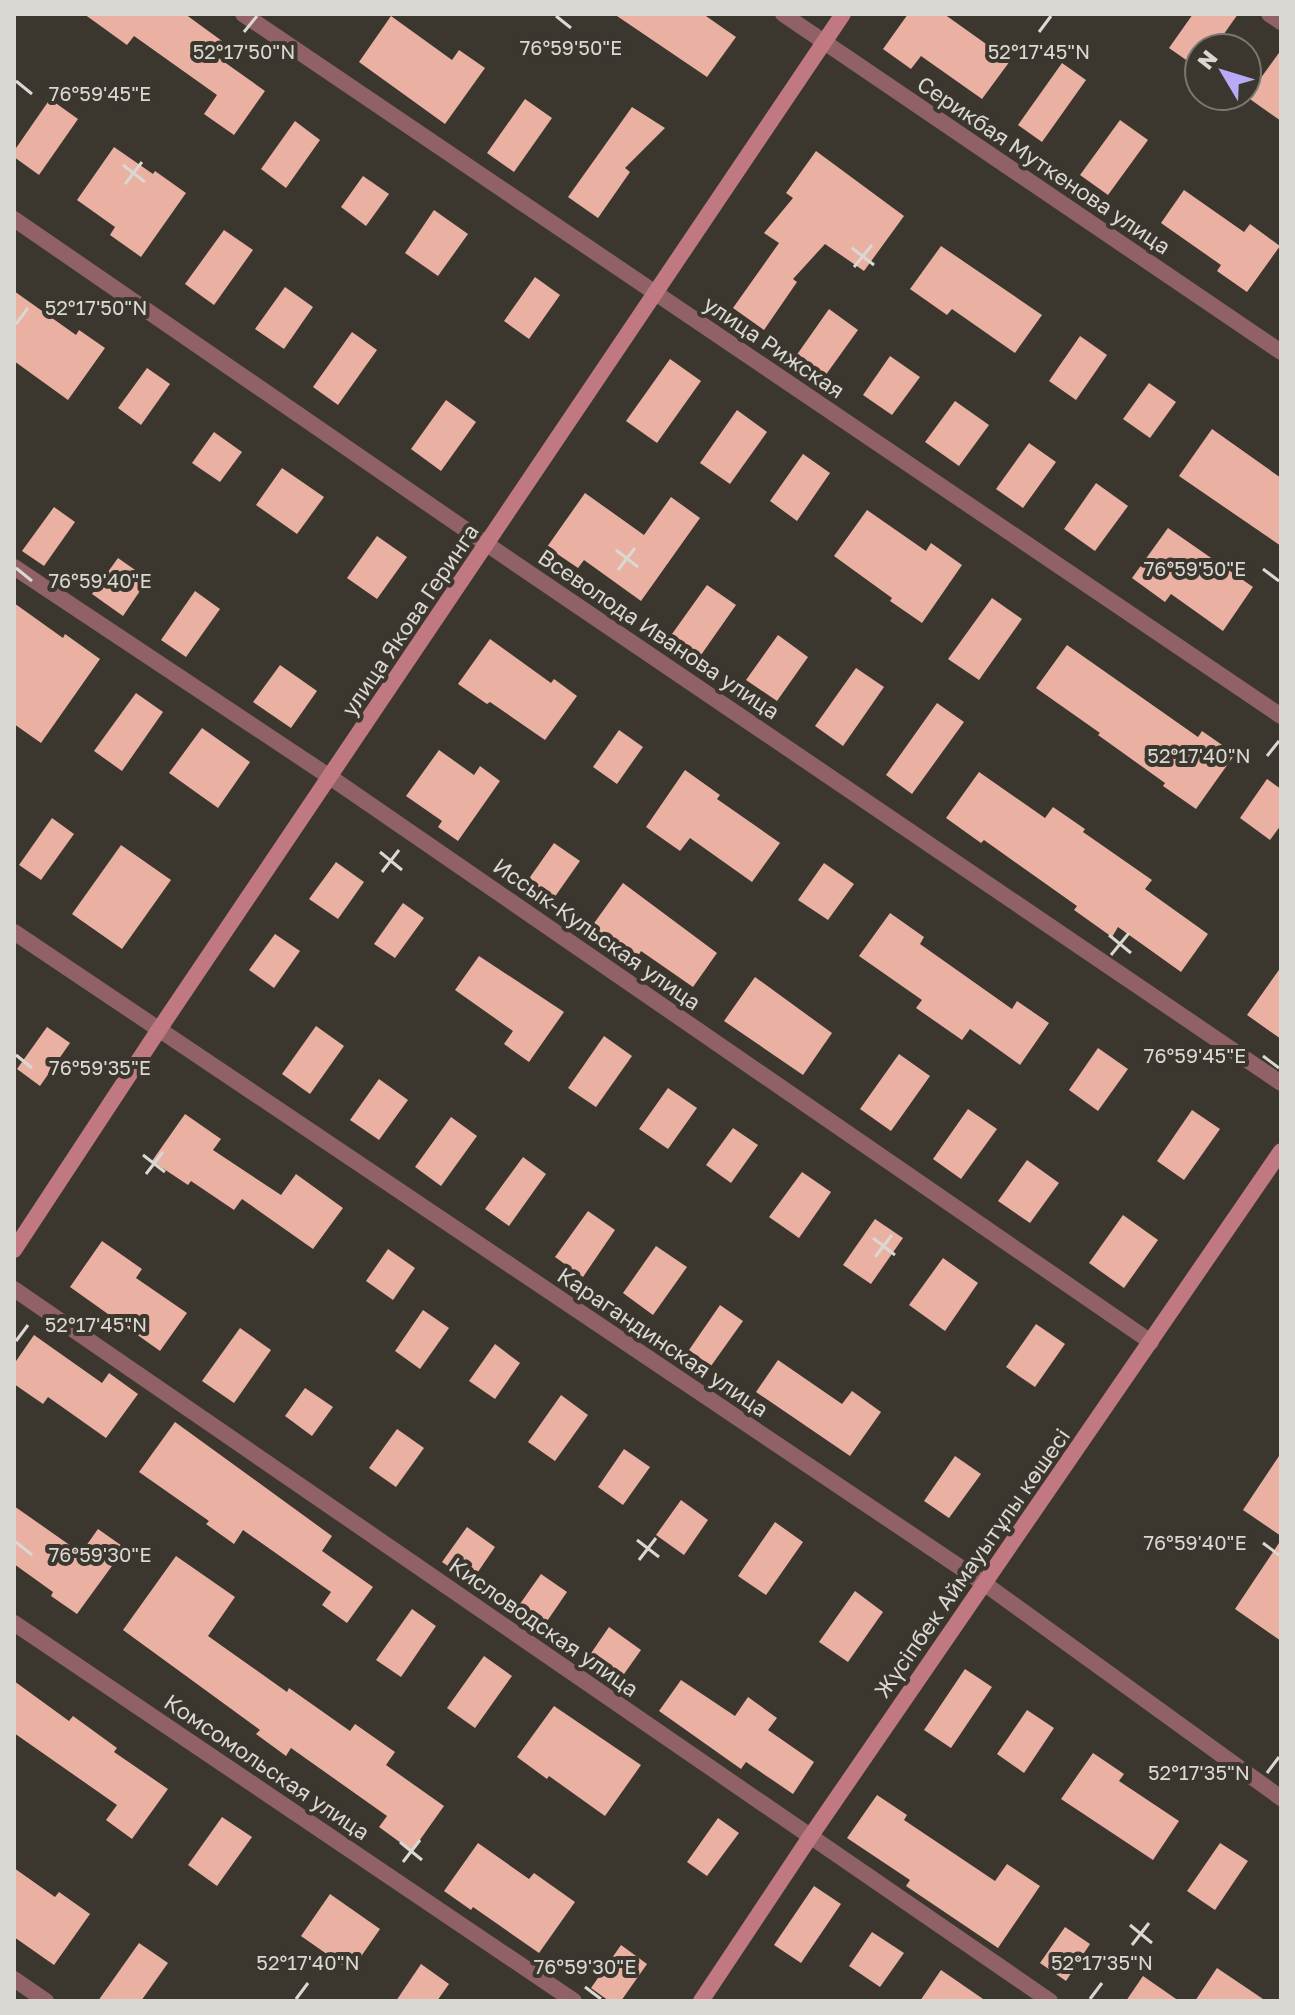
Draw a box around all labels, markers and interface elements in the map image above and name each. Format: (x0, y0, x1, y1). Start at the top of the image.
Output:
north arrow (1183, 32, 1263, 112)
text: 76°59'50"E (520, 35, 622, 59)
text: 52°17'50"N (193, 39, 295, 63)
text: 52°17'45"N (988, 39, 1090, 63)
text: N (1191, 44, 1223, 74)
street label: Серикбая Муткенова улица (913, 70, 1176, 260)
text: 76°59'45"E (49, 81, 151, 105)
street label: улица Рижская (699, 289, 850, 404)
text: 52°17'50"N (45, 295, 147, 319)
street label: улица Якова Геринга (335, 519, 484, 721)
street label: Всеволода Иванова улица (533, 543, 785, 725)
text: 76°59'50"E (1144, 556, 1246, 580)
text: 76°59'40"E (48, 568, 152, 592)
text: 52°17'40"N (1147, 743, 1251, 767)
street label: Иссык-Кульская улица (488, 852, 706, 1016)
text: 76°59'45"E (1144, 1043, 1246, 1067)
text: 76°59'35"E (49, 1055, 151, 1079)
street label: Карагандинская улица (553, 1261, 774, 1422)
text: 52°17'45"N (45, 1312, 147, 1336)
street label: Жүсіпбек Аймауытұлы көшесі (868, 1423, 1075, 1703)
text: 76°59'40"E (1143, 1530, 1247, 1554)
text: 76°59'30"E (49, 1542, 151, 1566)
street label: Кисловодская улица (444, 1551, 644, 1702)
street label: Комсомольская улица (159, 1688, 375, 1845)
text: 52°17'35"N (1148, 1760, 1250, 1784)
text: 52°17'40"N (256, 1950, 360, 1974)
text: 52°17'35"N (1051, 1950, 1153, 1974)
text: 76°59'30"E (534, 1954, 636, 1978)

